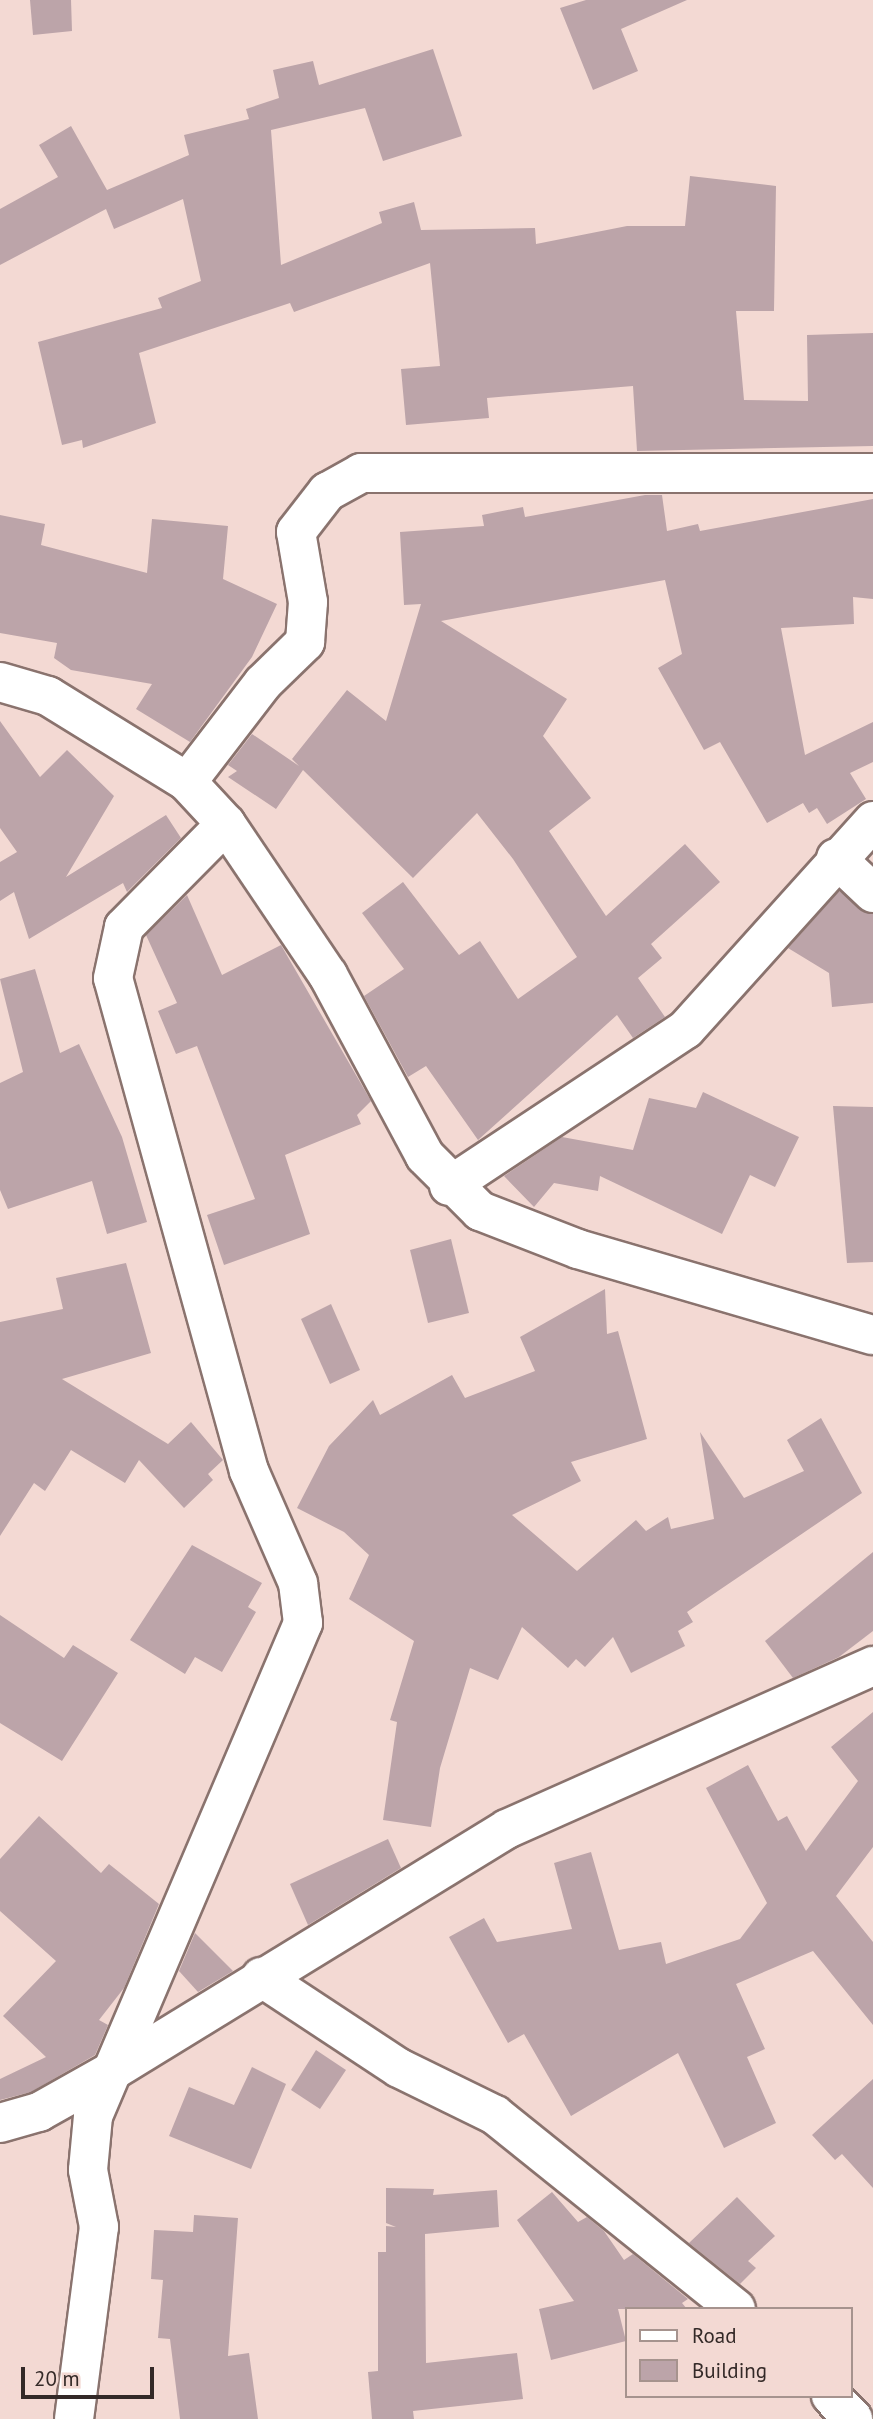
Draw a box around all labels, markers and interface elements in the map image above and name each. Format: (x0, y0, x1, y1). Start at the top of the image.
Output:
legend (624, 2307, 852, 2398)
text: Road (692, 2322, 736, 2349)
scale bar (24, 2352, 158, 2396)
text: Building (692, 2357, 767, 2384)
text: 20 m (34, 2365, 80, 2392)

